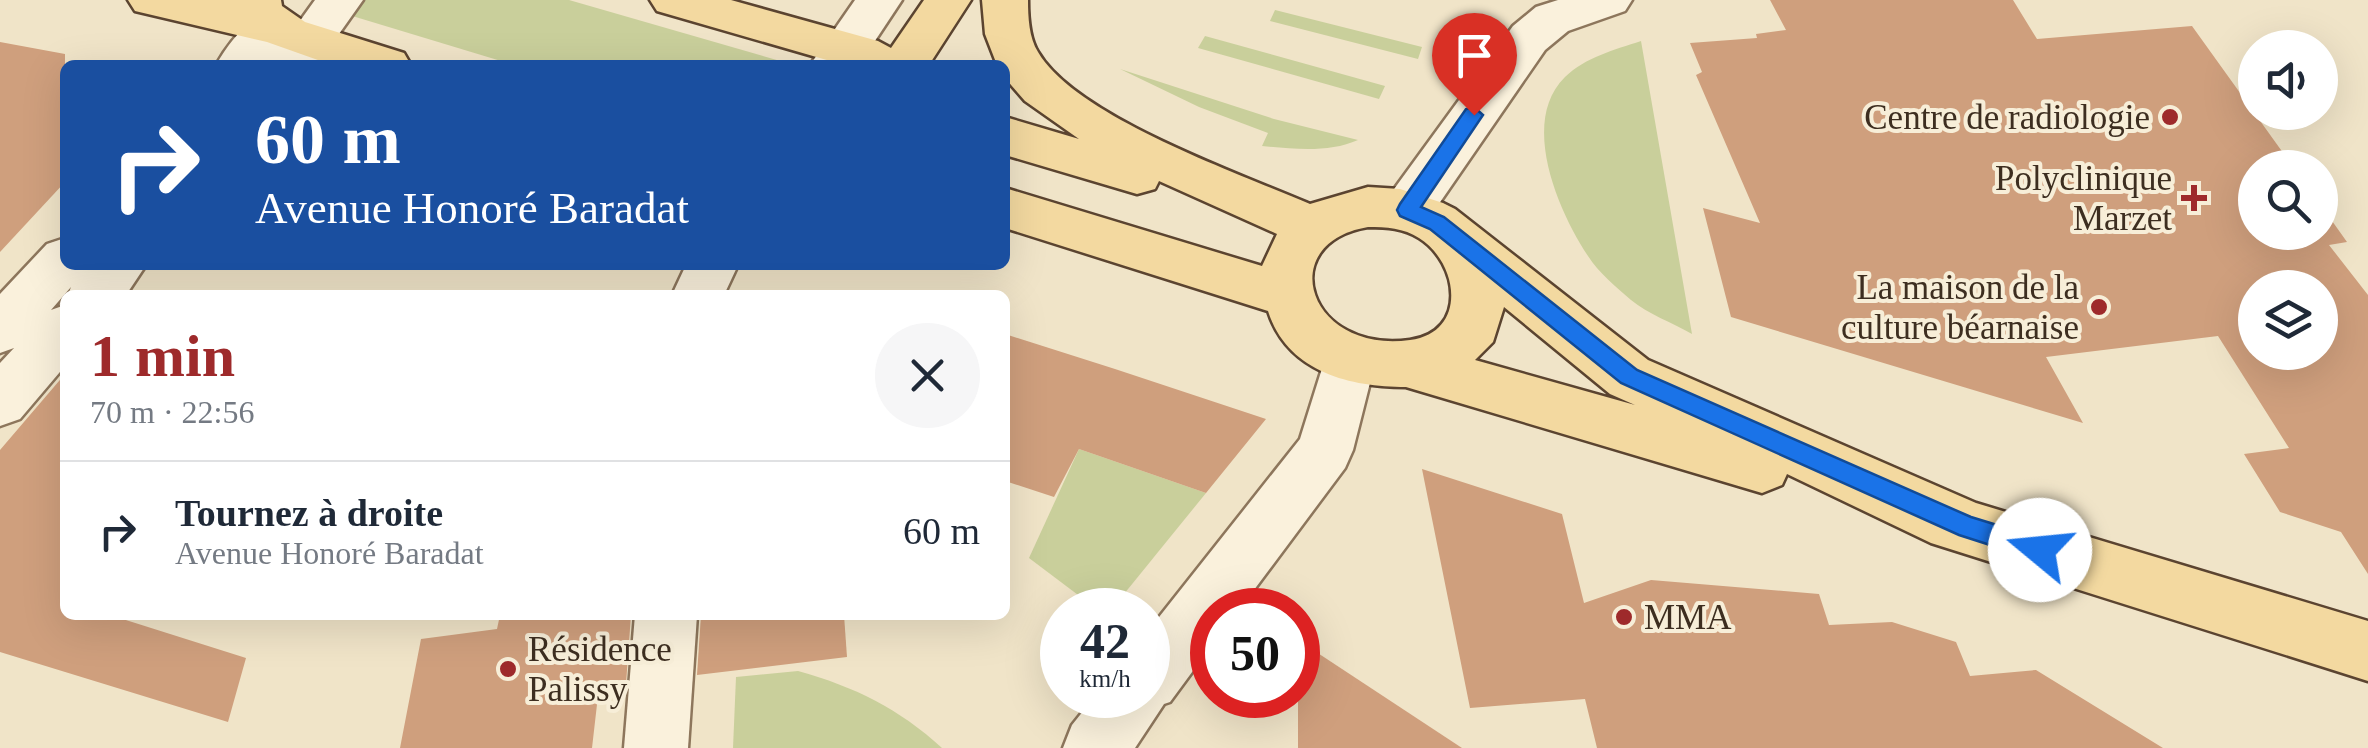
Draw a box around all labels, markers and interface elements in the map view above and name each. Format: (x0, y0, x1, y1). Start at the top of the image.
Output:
pin (1432, 13, 1517, 116)
icon: arrive (1447, 28, 1502, 83)
map controls (2238, 30, 2338, 370)
button: sound (2238, 30, 2338, 130)
place label: Centre de radiologie (1864, 98, 2150, 137)
icon: right (90, 100, 220, 230)
text: 60 m (255, 101, 401, 178)
marker: Centre de radiologie (2159, 106, 2181, 128)
button: search (2238, 150, 2338, 250)
place label: Polyclinique Marzet (1995, 159, 2172, 238)
text: Avenue Honoré Baradat (255, 183, 689, 233)
marker: Polyclinique Marzet (2181, 185, 2207, 211)
place label: La maison de la culture béarnaise (1841, 268, 2079, 347)
button: layers (2238, 270, 2338, 370)
marker: La maison de la culture béarnaise (2088, 296, 2110, 318)
text: 1 min (90, 323, 235, 389)
button: close (875, 323, 980, 428)
text: 70 m · 22:56 (90, 394, 254, 430)
text: Tournez à droite (175, 492, 443, 534)
position arrow (1988, 498, 2092, 602)
icon: right (90, 504, 145, 559)
text: 60 m (903, 510, 980, 552)
text: Avenue Honoré Baradat (175, 535, 484, 571)
speed limit sign: 50 (1190, 588, 1320, 718)
place label: MMA (1644, 598, 1732, 637)
marker: MMA (1613, 606, 1635, 628)
text: 42 (1080, 613, 1130, 669)
place label: Résidence Palissy (528, 630, 672, 709)
marker: Résidence Palissy (497, 658, 519, 680)
text: km/h (1079, 665, 1131, 692)

